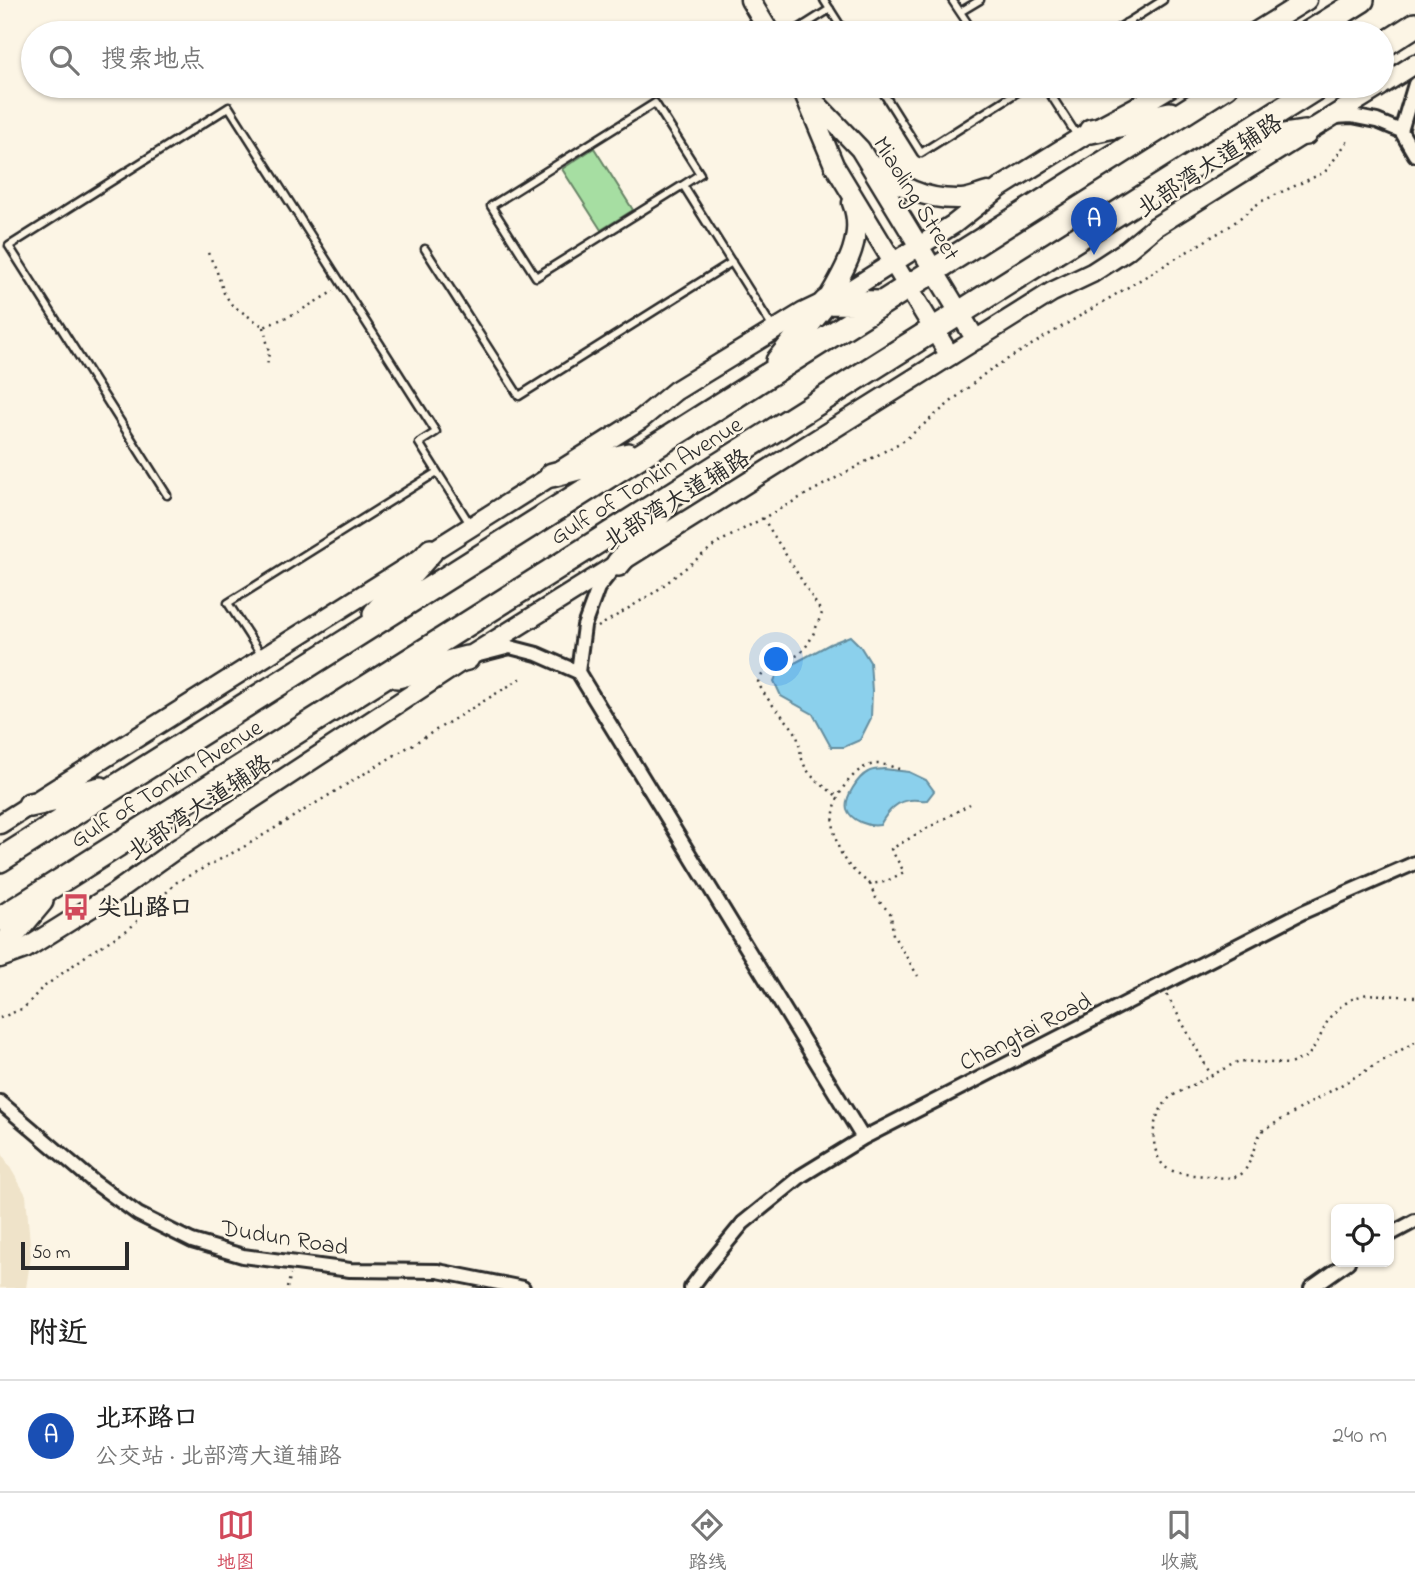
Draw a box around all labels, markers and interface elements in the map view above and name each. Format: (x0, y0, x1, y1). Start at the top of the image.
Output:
search box (21, 21, 1394, 98)
icon: search (45, 41, 83, 79)
text: 搜索地点 (101, 42, 205, 80)
street label: 北部湾大道辅路 (1130, 107, 1290, 228)
street label: Miaoling Street (863, 130, 967, 268)
pin: A (1071, 197, 1117, 255)
street label: Gulf of Tonkin Avenue (544, 409, 751, 556)
street label: 北部湾大道辅路 (597, 442, 758, 560)
your location (759, 642, 793, 676)
street label: Gulf of Tonkin Avenue (64, 712, 271, 859)
street label: 北部湾大道辅路 (121, 748, 280, 871)
bus stop icon: 尖山路口 (61, 892, 91, 922)
place label: 尖山路口 (97, 892, 193, 927)
street label: Changtai Road (954, 985, 1099, 1081)
map controls (1331, 1204, 1394, 1267)
button: locate (1331, 1204, 1394, 1267)
street label: Dudun Road (217, 1212, 351, 1267)
scale bar (21, 1239, 130, 1271)
text: 50 m (32, 1240, 71, 1267)
text: 附近 (28, 1313, 88, 1357)
text: 北环路口 (95, 1401, 199, 1439)
text: A (44, 1420, 58, 1453)
text: 240 m (1333, 1420, 1387, 1453)
text: 公交站 · 北部湾大道辅路 (95, 1441, 341, 1474)
tab: 地图 (217, 1506, 255, 1577)
tab: 路线 (688, 1506, 726, 1577)
tab: 收藏 (1160, 1506, 1198, 1577)

